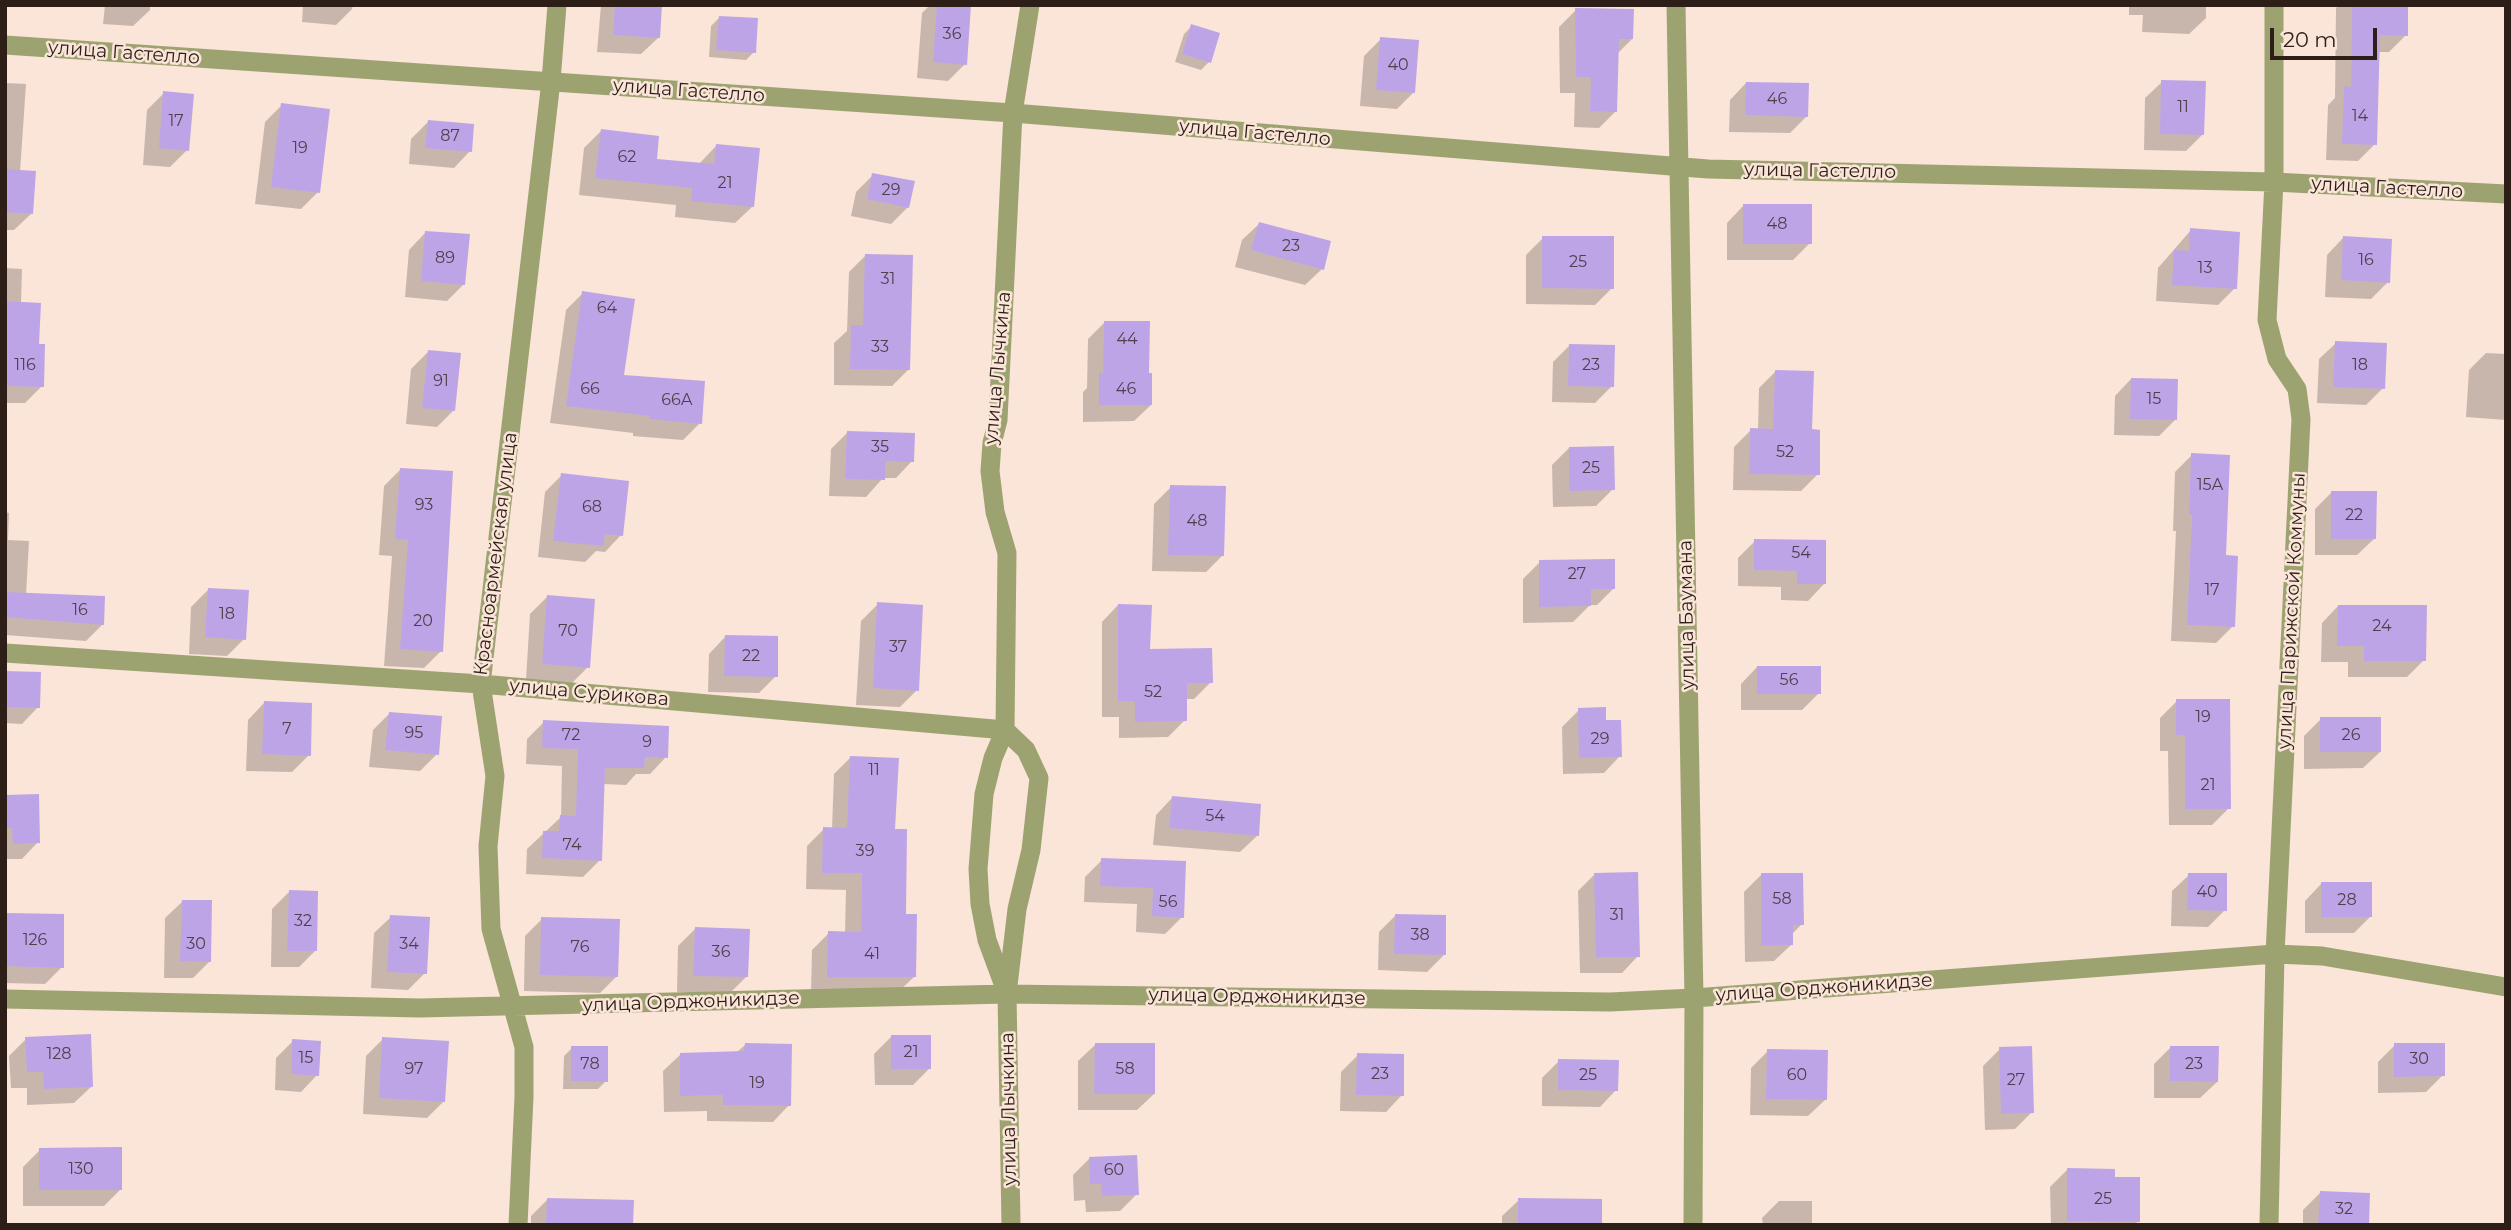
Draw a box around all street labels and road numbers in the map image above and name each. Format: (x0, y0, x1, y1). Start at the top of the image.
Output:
street label: улица Гастелло (47, 36, 201, 70)
street label: улица Гастелло (612, 74, 766, 108)
street label: улица Гастелло (1178, 115, 1332, 151)
street label: улица Гастелло (1744, 158, 1896, 184)
street label: улица Гастелло (2310, 173, 2464, 203)
street label: улица Лычкина (980, 291, 1016, 445)
street label: Красноармейская улица (470, 431, 522, 677)
street label: улица Парижской Коммуны (2273, 472, 2311, 750)
street label: улица Баумана (1674, 540, 1700, 690)
street label: улица Сурикова (508, 675, 670, 711)
street label: улица Орджоникидзе (1715, 969, 1933, 1007)
street label: улица Орджоникидзе (1148, 984, 1366, 1010)
street label: улица Орджоникидзе (582, 987, 800, 1017)
street label: улица Лычкина (996, 1032, 1022, 1186)

